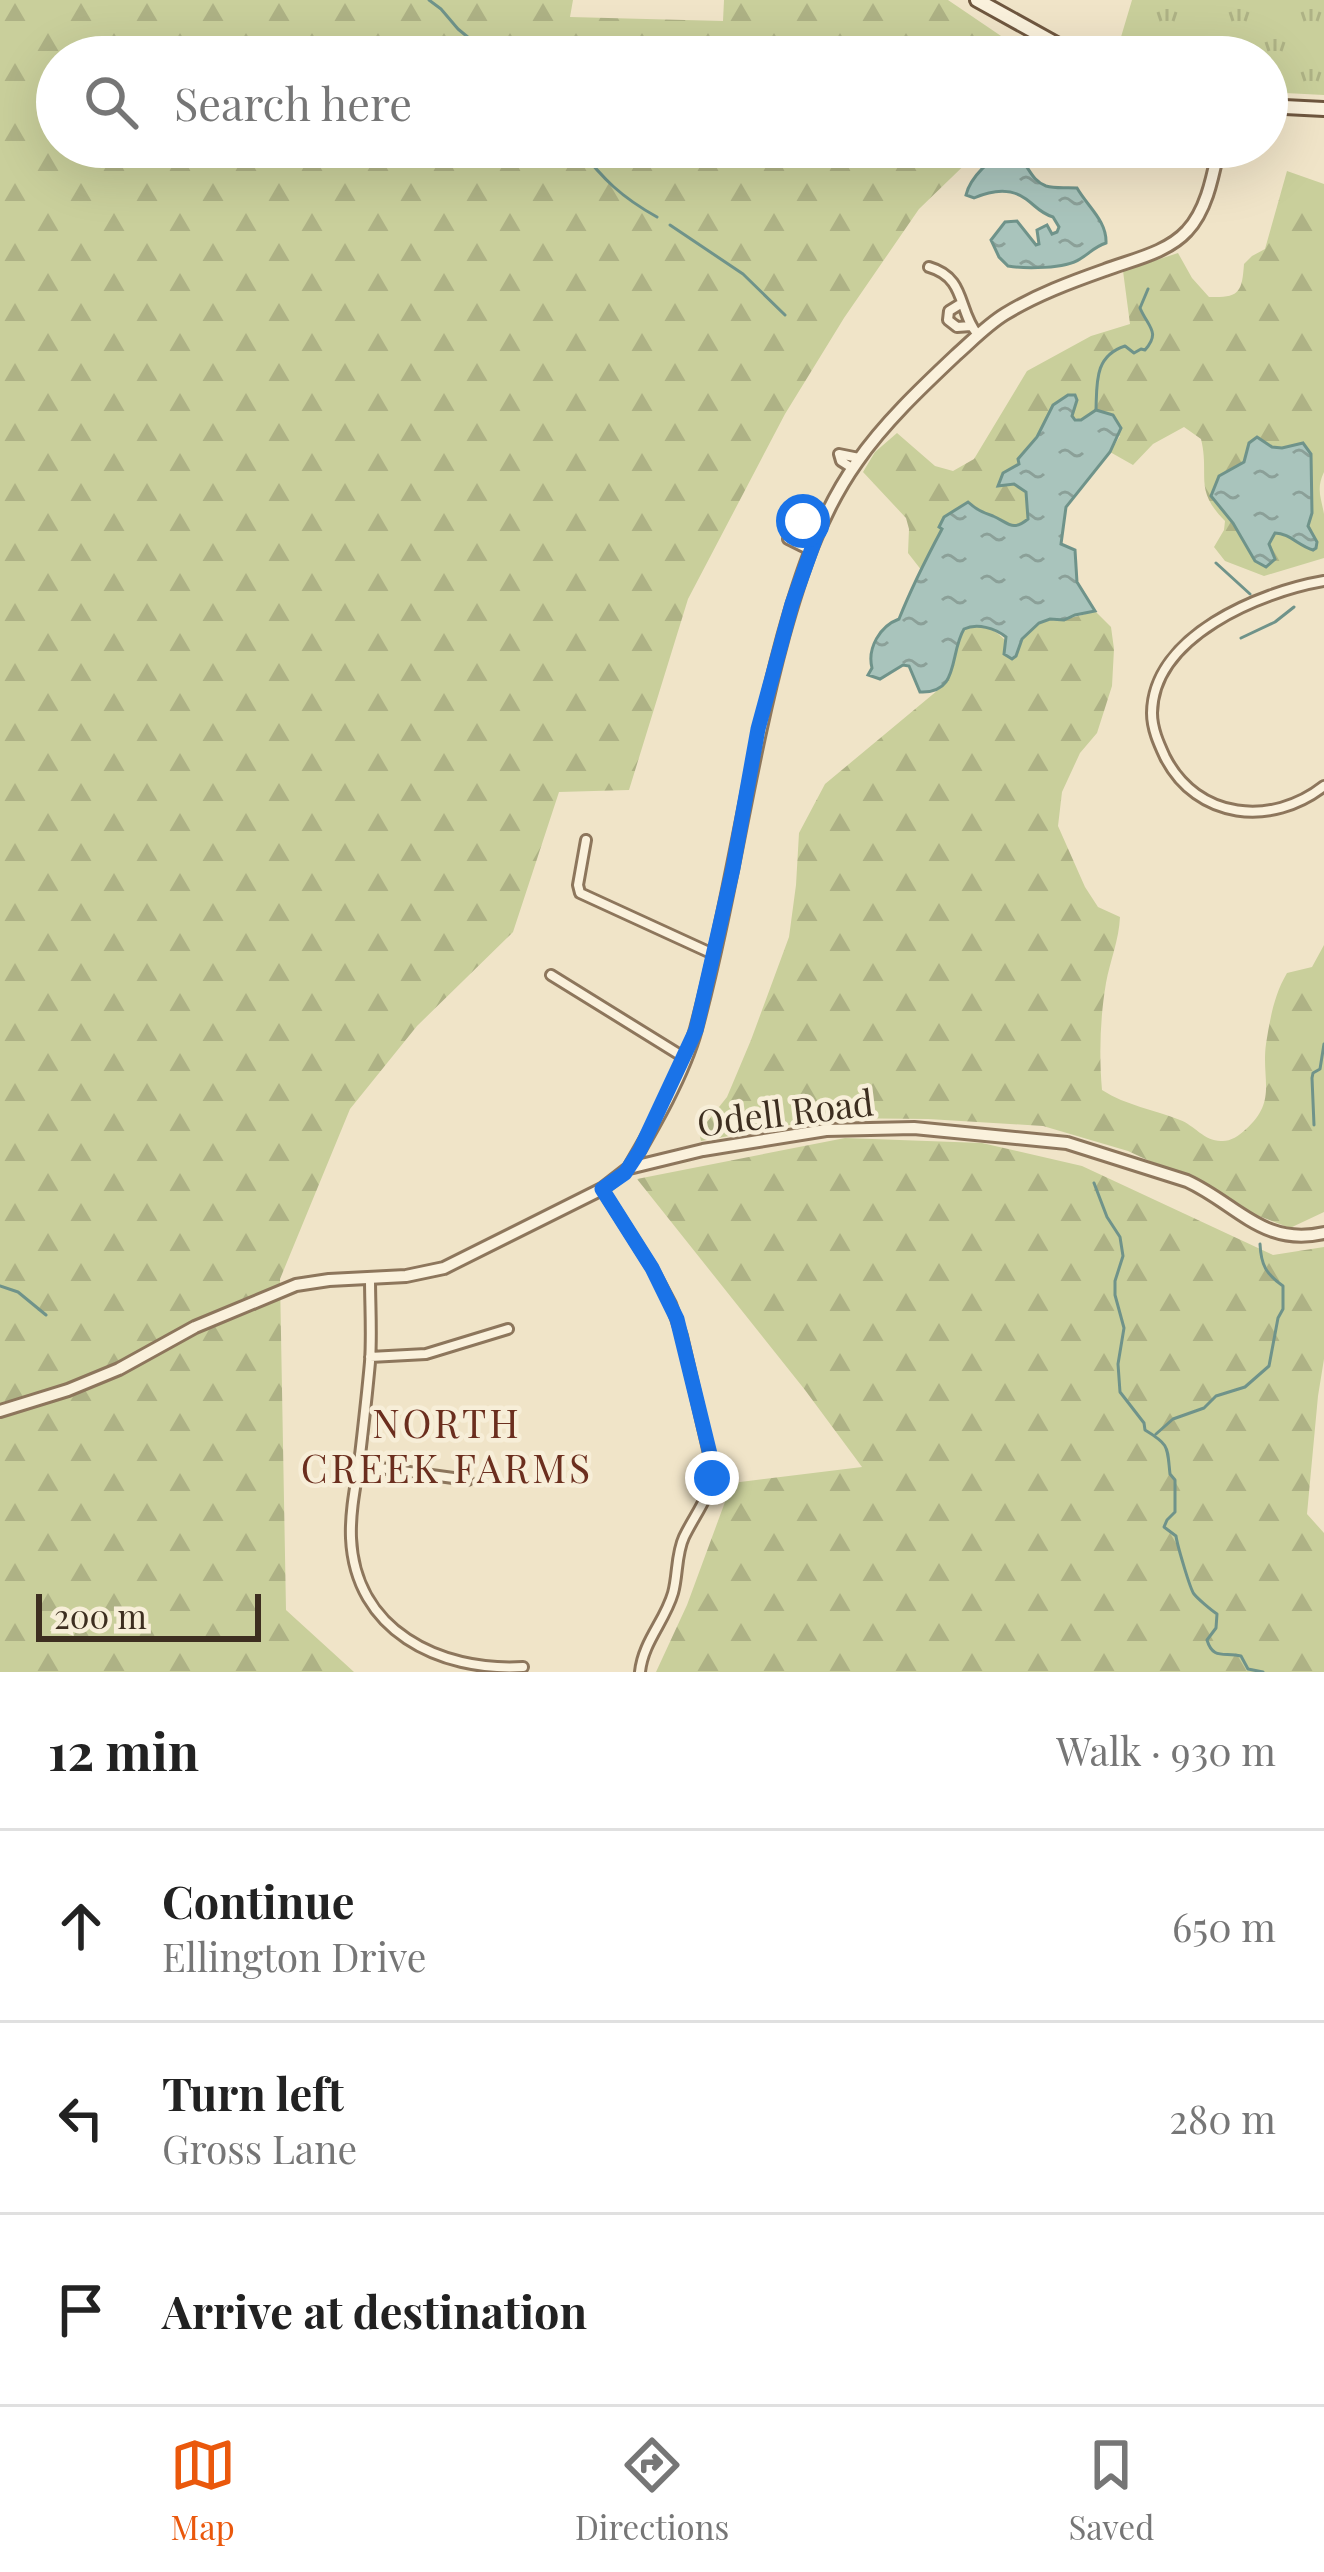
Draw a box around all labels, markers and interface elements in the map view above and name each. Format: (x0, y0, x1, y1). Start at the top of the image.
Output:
search box (36, 36, 1288, 168)
icon: search (78, 69, 144, 135)
text: Search here (174, 72, 412, 132)
route start (776, 494, 830, 548)
street label: Odell Road (694, 1076, 876, 1146)
district label: NORTH CREEK FARMS (301, 1396, 593, 1493)
route end (685, 1451, 739, 1505)
scale bar (36, 1588, 261, 1641)
text: 200 m (54, 1593, 147, 1637)
text: 12 min (48, 1716, 199, 1784)
text: Walk · 930 m (1056, 1724, 1276, 1776)
text: Continue (162, 1870, 354, 1930)
icon: ahead (48, 1893, 114, 1959)
text: 650 m (1172, 1900, 1276, 1952)
text: Ellington Drive (162, 1930, 427, 1982)
text: Turn left (162, 2062, 344, 2122)
icon: left (48, 2085, 114, 2151)
text: 280 m (1169, 2092, 1276, 2144)
text: Gross Lane (162, 2122, 357, 2174)
icon: arrive (48, 2277, 114, 2343)
text: Arrive at destination (162, 2280, 587, 2340)
tab: Map (170, 2432, 236, 2548)
tab: Directions (575, 2432, 729, 2548)
tab: Saved (1069, 2432, 1154, 2548)

